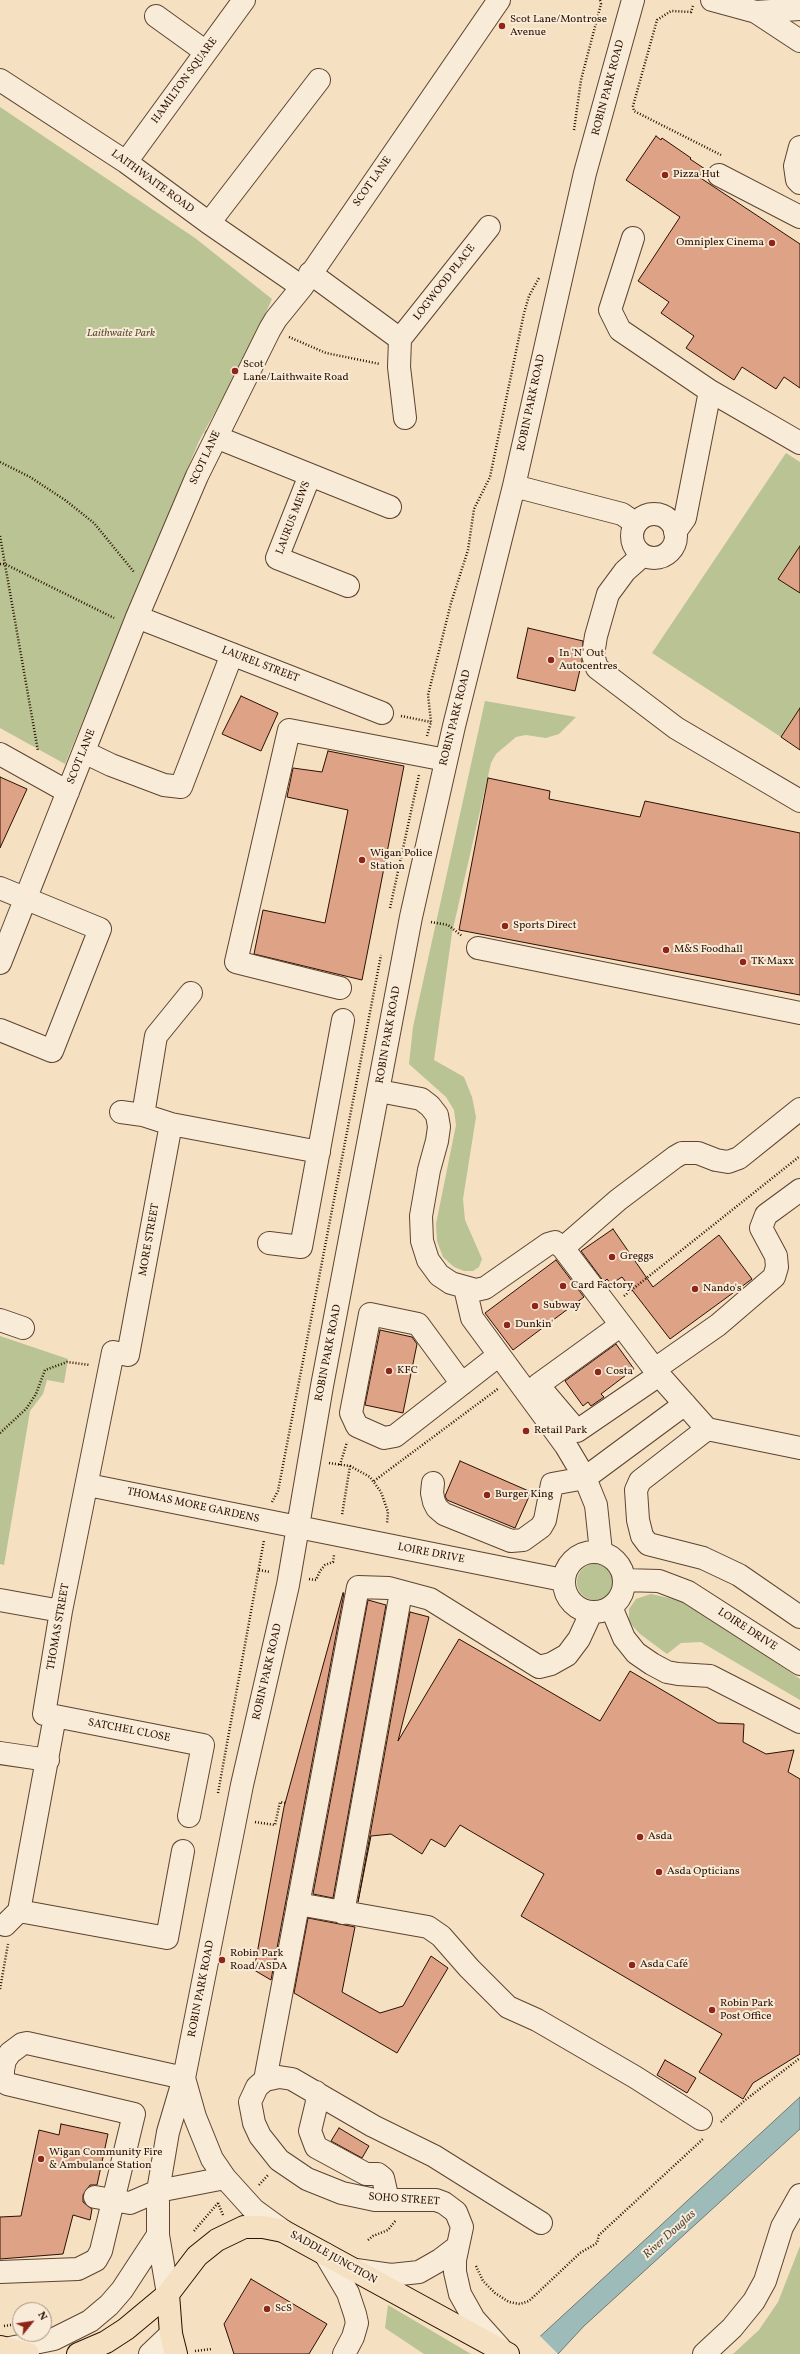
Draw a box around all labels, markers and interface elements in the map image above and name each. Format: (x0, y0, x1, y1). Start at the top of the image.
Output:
place label: Scot Lane/Montrose Avenue (510, 13, 607, 39)
marker: Scot Lane/Montrose Avenue (497, 21, 507, 31)
street label: HAMILTON SQUARE (149, 35, 221, 127)
street label: ROBIN PARK ROAD (590, 39, 628, 137)
street label: LAITHWAITE ROAD (108, 147, 196, 217)
street label: SCOT LANE (351, 154, 395, 210)
place label: Pizza Hut (673, 168, 720, 182)
marker: Pizza Hut (660, 170, 670, 180)
place label: Omniplex Cinema (676, 236, 764, 250)
marker: Omniplex Cinema (767, 238, 777, 248)
street label: LOGWOOD PLACE (411, 242, 479, 324)
park label: Laithwaite Park (87, 327, 155, 341)
street label: ROBIN PARK ROAD (515, 353, 549, 453)
place label: Scot Lane/Laithwaite Road (243, 358, 349, 384)
marker: Scot Lane/Laithwaite Road (230, 366, 240, 376)
street label: SCOT LANE (188, 429, 224, 487)
street label: LAURUS MEWS (274, 479, 314, 557)
street label: LAUREL STREET (219, 644, 301, 686)
place label: In 'N' Out Autocentres (559, 647, 617, 673)
marker: In 'N' Out Autocentres (546, 655, 556, 665)
street label: ROBIN PARK ROAD (438, 669, 474, 767)
street label: SCOT LANE (65, 728, 99, 786)
place label: Wigan Police Station (370, 847, 433, 873)
marker: Wigan Police Station (357, 855, 367, 865)
place label: Sports Direct (513, 919, 577, 933)
marker: Sports Direct (500, 921, 510, 931)
place label: M&S Foodhall (674, 943, 743, 957)
marker: M&S Foodhall (661, 945, 671, 955)
place label: TK Maxx (751, 955, 794, 969)
marker: TK Maxx (738, 957, 748, 967)
street label: ROBIN PARK ROAD (374, 985, 404, 1085)
street label: MORE STREET (137, 1203, 163, 1277)
place label: Greggs (620, 1250, 654, 1264)
marker: Greggs (607, 1252, 617, 1262)
place label: Card Factory (571, 1279, 633, 1293)
marker: Card Factory (558, 1281, 568, 1291)
place label: Nando's (703, 1282, 742, 1296)
marker: Nando's (690, 1284, 700, 1294)
place label: Subway (543, 1299, 581, 1313)
marker: Subway (530, 1301, 540, 1311)
street label: ROBIN PARK ROAD (313, 1303, 345, 1403)
place label: Dunkin' (515, 1318, 553, 1332)
marker: Dunkin' (502, 1320, 512, 1330)
place label: KFC (397, 1364, 418, 1378)
place label: Costa (606, 1365, 633, 1379)
marker: KFC (384, 1366, 394, 1376)
marker: Costa (593, 1367, 603, 1377)
place label: Retail Park (534, 1424, 587, 1438)
marker: Retail Park (521, 1426, 531, 1436)
street label: THOMAS MORE GARDENS (126, 1485, 260, 1527)
place label: Burger King (495, 1488, 553, 1502)
marker: Burger King (482, 1490, 492, 1500)
street label: LOIRE DRIVE (396, 1541, 466, 1567)
street label: THOMAS STREET (45, 1583, 73, 1671)
street label: LOIRE DRIVE (715, 1606, 779, 1654)
street label: ROBIN PARK ROAD (250, 1622, 286, 1722)
street label: SATCHEL CLOSE (87, 1717, 171, 1745)
place label: Asda (648, 1830, 672, 1844)
marker: Asda (635, 1832, 645, 1842)
place label: Asda Opticians (667, 1865, 740, 1879)
marker: Asda Opticians (654, 1867, 664, 1877)
street label: ROBIN PARK ROAD (186, 1939, 218, 2039)
place label: Robin Park Road/ASDA (230, 1947, 287, 1973)
marker: Robin Park Road/ASDA (217, 1955, 227, 1965)
place label: Asda Café (640, 1958, 688, 1972)
marker: Asda Café (627, 1960, 637, 1970)
place label: Robin Park Post Office (720, 1997, 774, 2023)
marker: Robin Park Post Office (707, 2005, 717, 2015)
place label: Wigan Community Fire & Ambulance Station (49, 2146, 162, 2172)
marker: Wigan Community Fire & Ambulance Station (36, 2154, 46, 2164)
street label: SOHO STREET (368, 2191, 440, 2209)
water label: River Douglas (641, 2208, 699, 2262)
street label: SADDLE JUNCTION (287, 2229, 379, 2287)
north arrow (12, 2302, 52, 2342)
place label: ScS (275, 2302, 292, 2316)
marker: ScS (262, 2304, 272, 2314)
text: N (33, 2309, 50, 2323)

